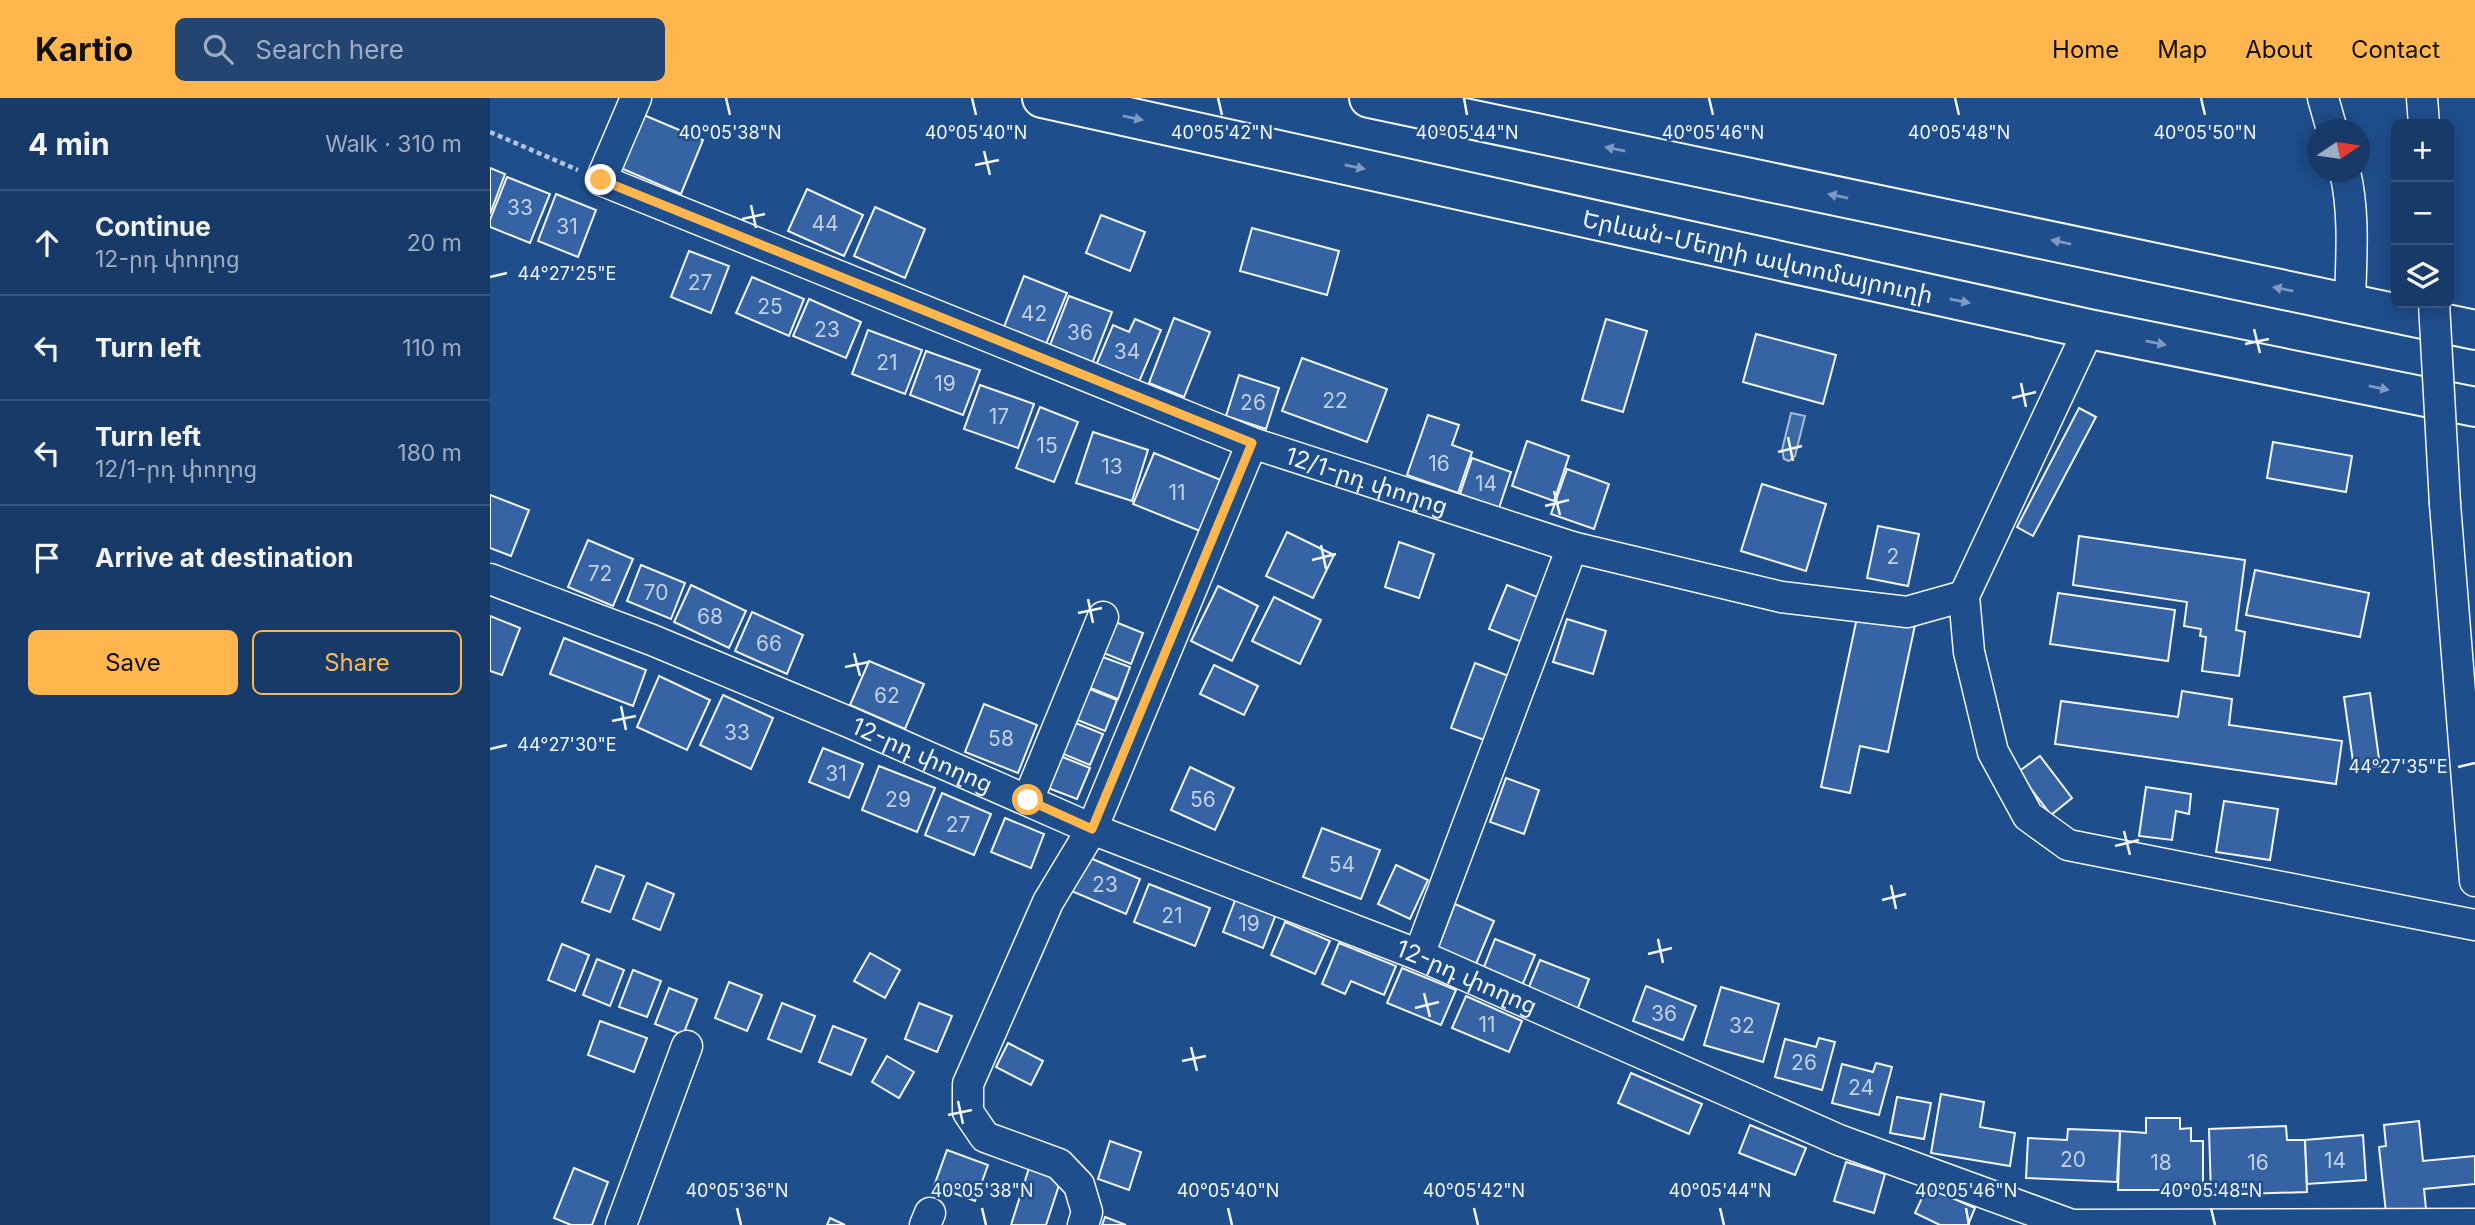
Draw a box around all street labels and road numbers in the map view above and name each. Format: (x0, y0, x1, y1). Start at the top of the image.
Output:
street label: Երևան-Մեղրի ավտոմայրուղի (1580, 203, 1936, 309)
street label: 12/1-րդ փողոց (1282, 440, 1452, 520)
street label: 12-րդ փողոց (848, 711, 998, 798)
street label: 12-րդ փողոց (1392, 933, 1542, 1020)

